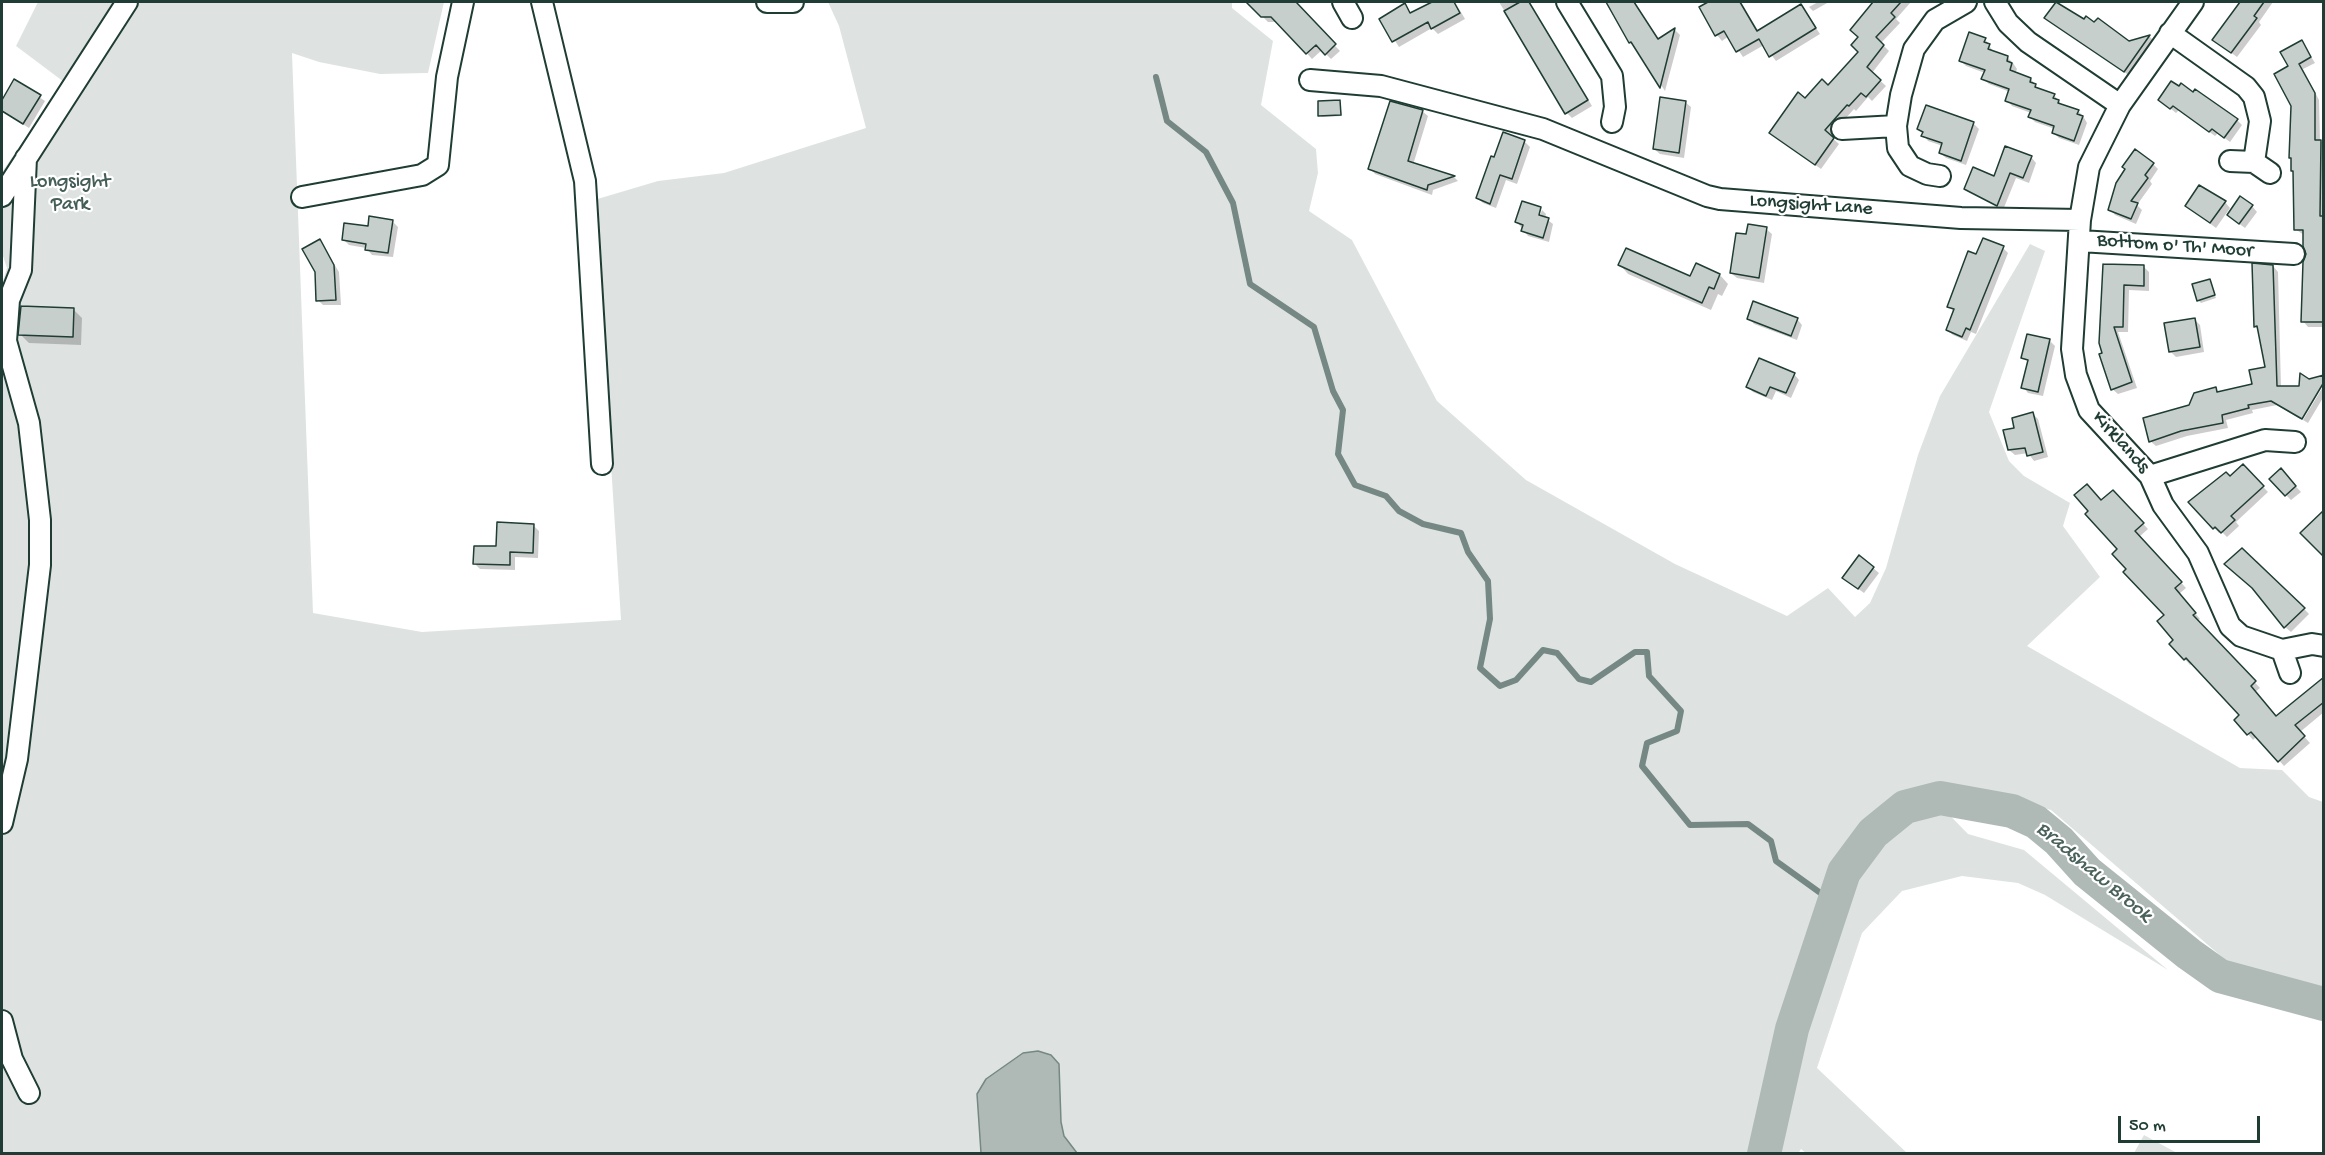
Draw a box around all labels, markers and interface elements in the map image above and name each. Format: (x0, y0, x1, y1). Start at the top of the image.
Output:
park label: Longsight Park (30, 171, 110, 218)
street label: Longsight Lane (1749, 190, 1873, 222)
street label: Bottom o' Th' Moor (2096, 230, 2254, 264)
street label: Kirklands (2086, 407, 2154, 479)
water label: Bradshaw Brook (2030, 817, 2156, 929)
scale bar (2121, 1104, 2264, 1142)
text: 50 m (2129, 1116, 2166, 1137)

